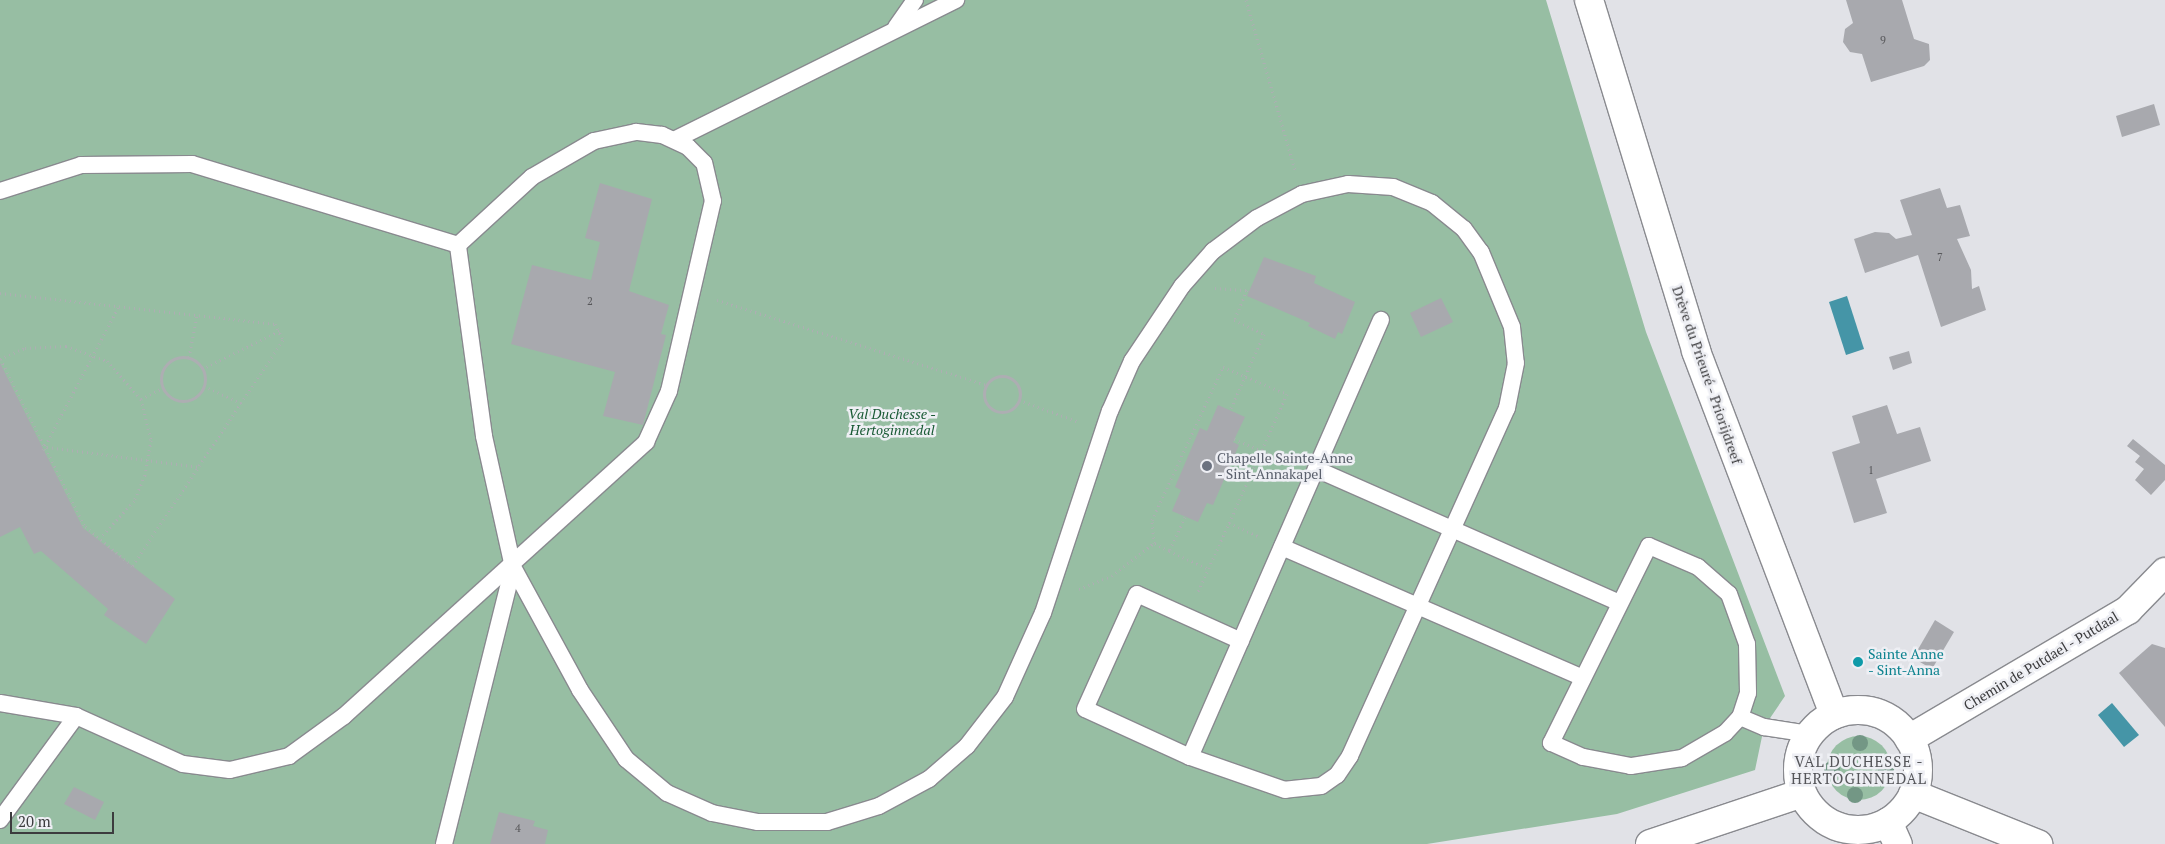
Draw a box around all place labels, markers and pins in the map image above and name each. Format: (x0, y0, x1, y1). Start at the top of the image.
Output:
place label: Chapelle Sainte-Anne - Sint-Annakapel (1217, 450, 1353, 482)
marker: Chapelle Sainte-Anne - Sint-Annakapel (1201, 460, 1213, 472)
place label: Sainte Anne - Sint-Anna (1868, 646, 1944, 679)
marker: Sainte Anne - Sint-Anna (1852, 656, 1864, 668)

